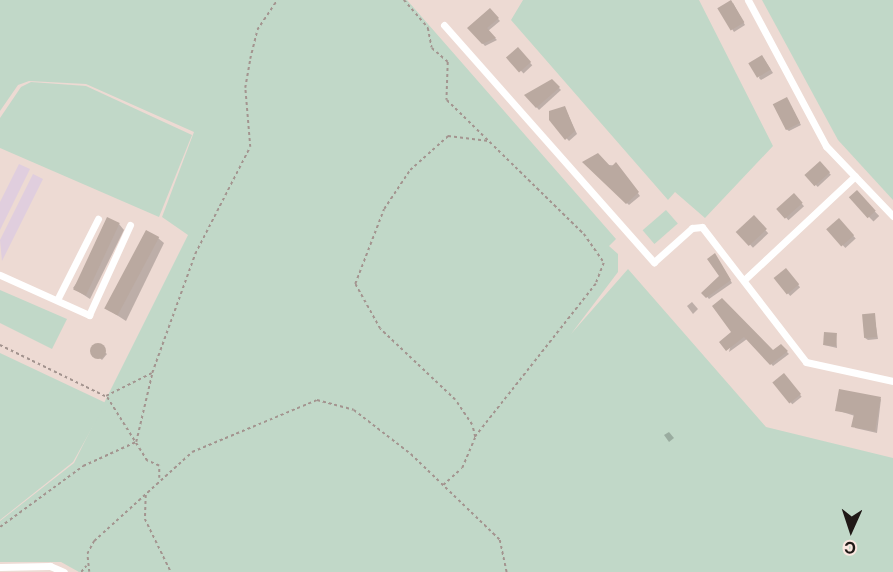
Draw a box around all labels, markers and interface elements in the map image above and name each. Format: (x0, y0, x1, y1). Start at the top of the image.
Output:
north arrow (821, 500, 881, 560)
text: С (844, 538, 856, 558)

